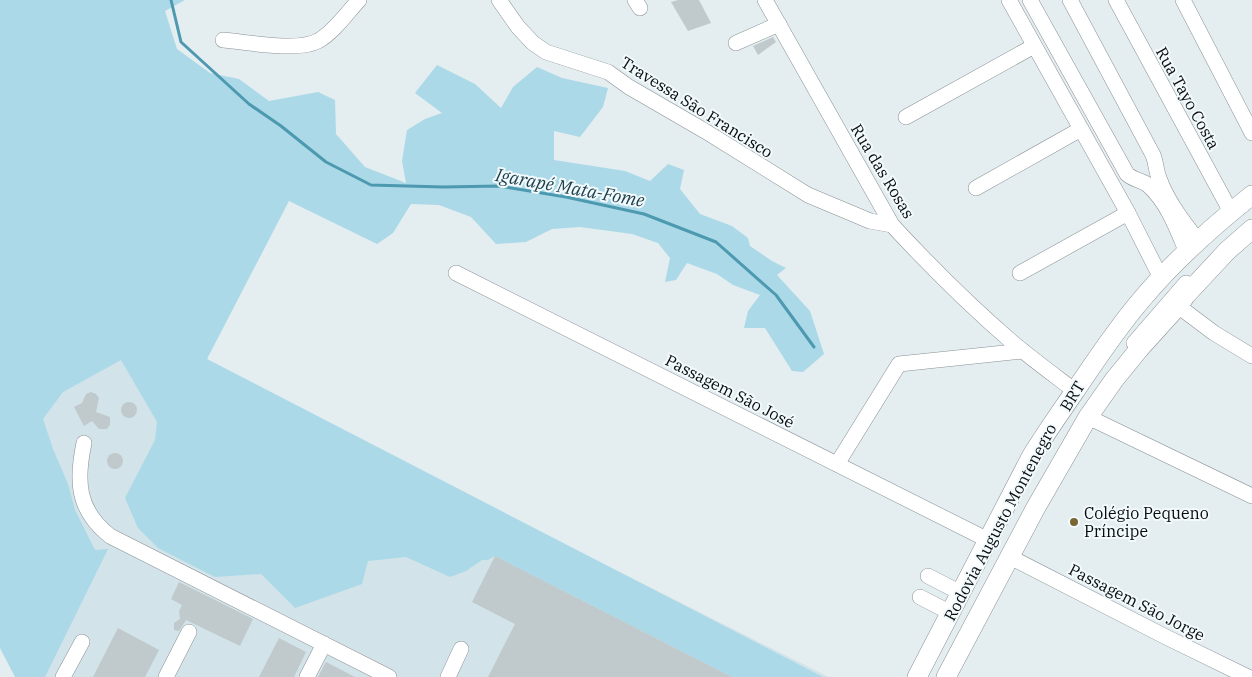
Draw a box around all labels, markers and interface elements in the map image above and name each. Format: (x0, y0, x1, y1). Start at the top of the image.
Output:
street label: Rua Tayo Costa (1152, 43, 1224, 153)
street label: Travessa São Francisco (617, 52, 777, 162)
street label: Rua das Rosas (847, 120, 919, 222)
water label: Igarapé Mata-Fome (493, 163, 646, 212)
street label: Passagem São José (662, 350, 798, 432)
street label: BRT (1055, 377, 1089, 415)
street label: Rodovia Augusto Montenegro (939, 420, 1061, 624)
place label: Colégio Pequeno Príncipe (1084, 503, 1209, 541)
marker: Colégio Pequeno Príncipe (1068, 516, 1080, 528)
street label: Passagem São Jorge (1066, 559, 1208, 645)

